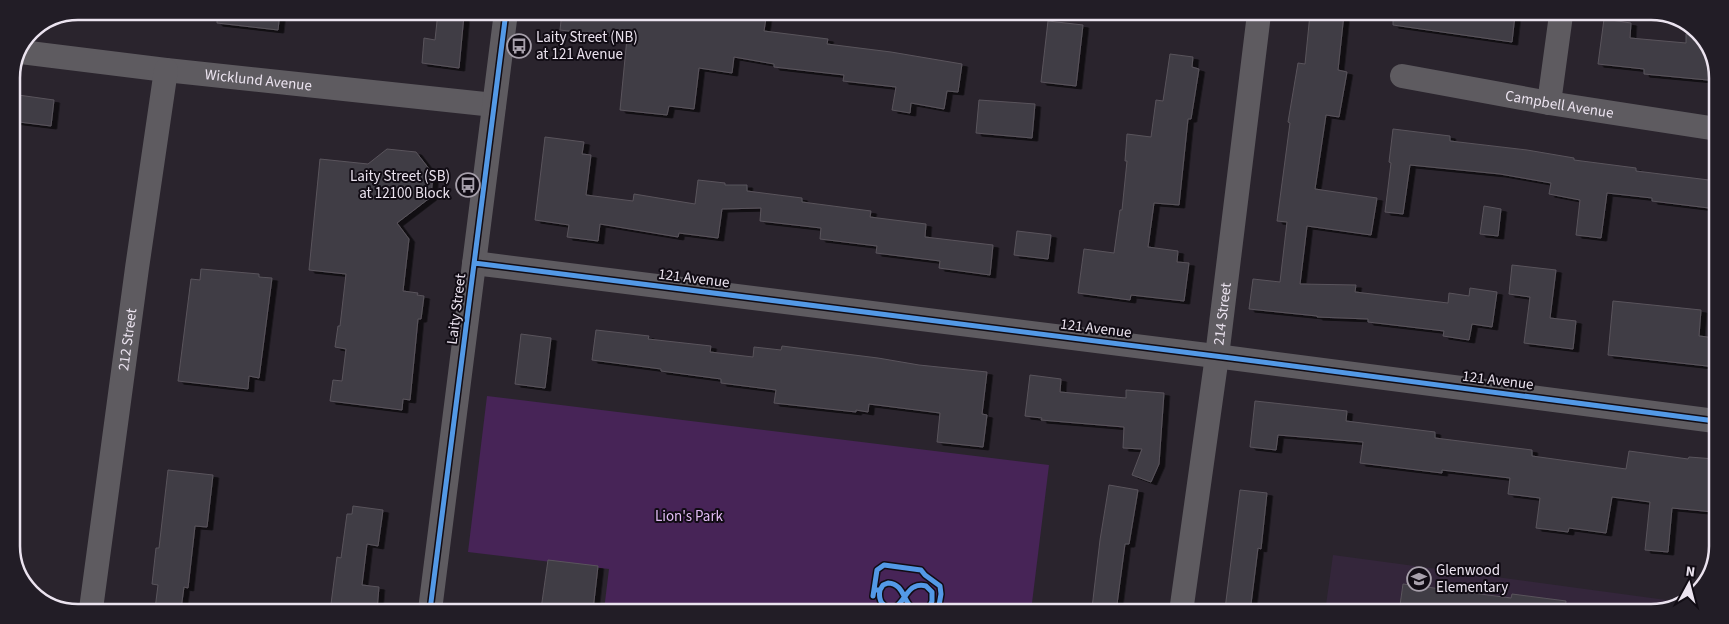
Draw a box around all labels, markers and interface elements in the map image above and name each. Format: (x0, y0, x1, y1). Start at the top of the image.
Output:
place label: Laity Street (NB) at 121 Avenue (536, 27, 638, 65)
bus stop icon: Laity Street (NB) at 121 Avenue (506, 33, 532, 59)
street label: Wicklund Avenue (204, 64, 313, 97)
street label: Campbell Avenue (1503, 85, 1615, 124)
place label: Laity Street (SB) at 12100 Block (350, 166, 451, 204)
bus stop icon: Laity Street (SB) at 12100 Block (455, 172, 481, 198)
street label: 121 Avenue (657, 264, 731, 293)
street label: Laity Street (442, 272, 471, 346)
street label: 214 Street (1208, 281, 1237, 346)
street label: 212 Street (113, 307, 142, 372)
street label: 121 Avenue (1059, 314, 1133, 343)
street label: 121 Avenue (1461, 366, 1535, 395)
park label: Lion's Park (655, 506, 724, 527)
north arrow (1664, 559, 1714, 609)
place label: Glenwood Elementary (1436, 560, 1508, 598)
text: N (1685, 562, 1696, 583)
school or university icon: Glenwood Elementary (1406, 566, 1432, 592)

